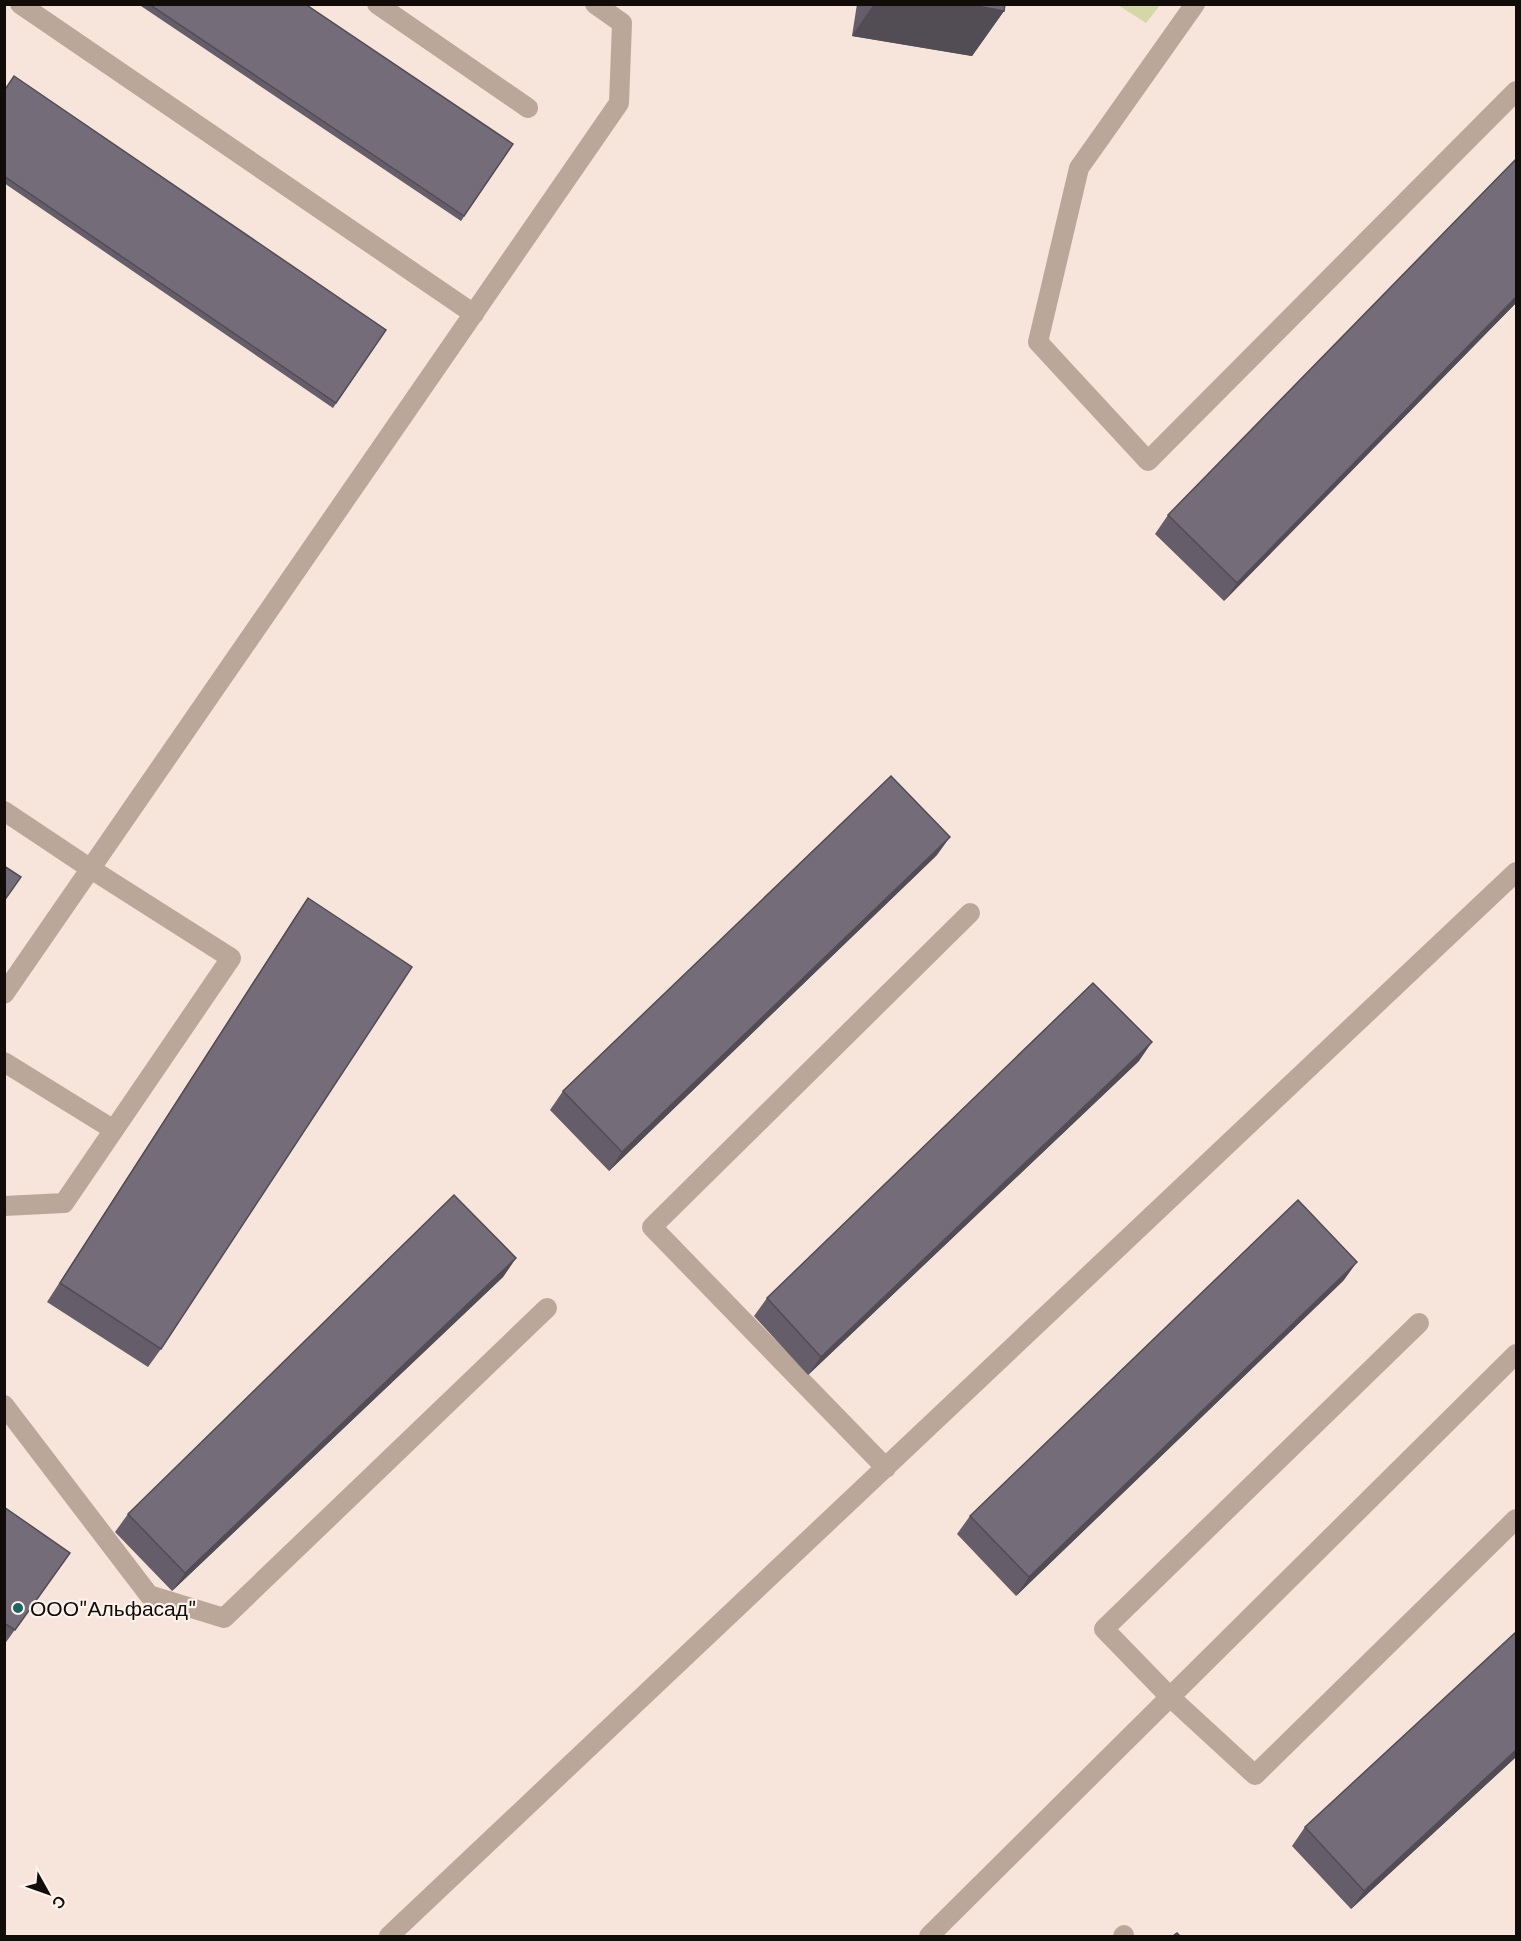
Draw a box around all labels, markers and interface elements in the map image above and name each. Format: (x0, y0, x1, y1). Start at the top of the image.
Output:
place label: ООО"Альфасад" (30, 1596, 197, 1621)
marker: ООО"Альфасад" (11, 1601, 25, 1615)
north arrow (18, 1863, 78, 1923)
text: С (48, 1892, 70, 1913)

